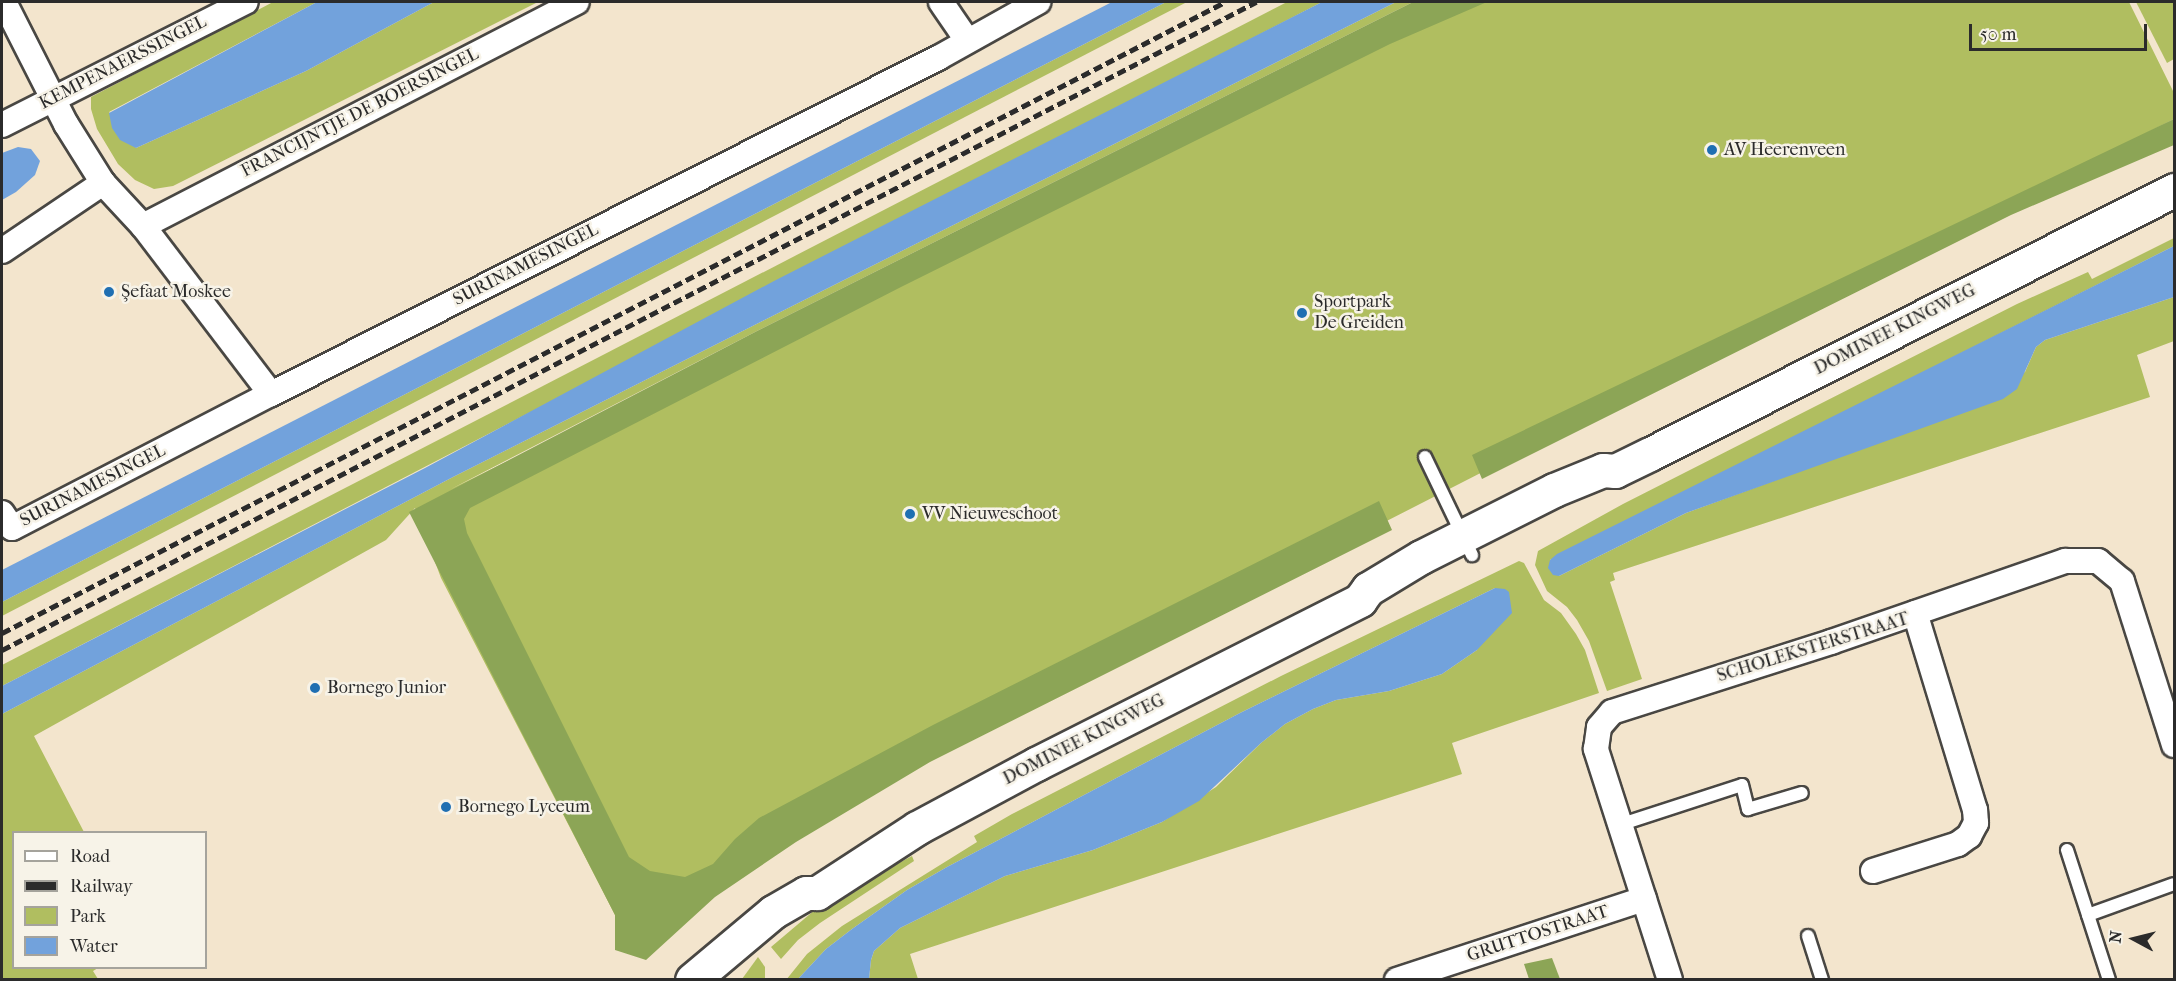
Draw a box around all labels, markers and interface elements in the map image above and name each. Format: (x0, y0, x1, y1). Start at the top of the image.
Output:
street label: KEMPENAERSSINGEL (36, 11, 210, 115)
scale bar (1972, 12, 2150, 50)
text: 50 m (1980, 24, 2016, 45)
street label: FRANCIJNTJE DE BOERSINGEL (238, 44, 482, 182)
place label: AV Heerenveen (1724, 139, 1845, 161)
marker: AV Heerenveen (1705, 143, 1719, 157)
street label: SURINAMESINGEL (450, 219, 602, 311)
street label: DOMINEE KINGWEG (1811, 280, 1979, 380)
place label: Şefaat Moskee (121, 281, 231, 303)
marker: Şefaat Moskee (102, 285, 116, 299)
place label: Sportpark De Greiden (1314, 292, 1404, 334)
marker: Sportpark De Greiden (1295, 306, 1309, 320)
street label: SURINAMESINGEL (17, 440, 169, 532)
place label: VV Nieuweschoot (922, 503, 1058, 525)
marker: VV Nieuweschoot (903, 507, 917, 521)
street label: SCHOLEKSTERSTRAAT (1715, 609, 1911, 687)
place label: Bornego Junior (327, 677, 446, 699)
marker: Bornego Junior (308, 681, 322, 695)
street label: DOMINEE KINGWEG (1000, 690, 1168, 790)
place label: Bornego Lyceum (458, 796, 590, 818)
marker: Bornego Lyceum (439, 800, 453, 814)
legend (12, 831, 207, 969)
text: Road (70, 846, 110, 867)
text: Railway (70, 876, 133, 897)
street label: GRUTTOSTRAAT (1465, 901, 1611, 967)
text: Park (70, 906, 106, 927)
north arrow (2104, 909, 2164, 969)
text: N (2105, 930, 2126, 944)
text: Water (70, 936, 118, 957)

